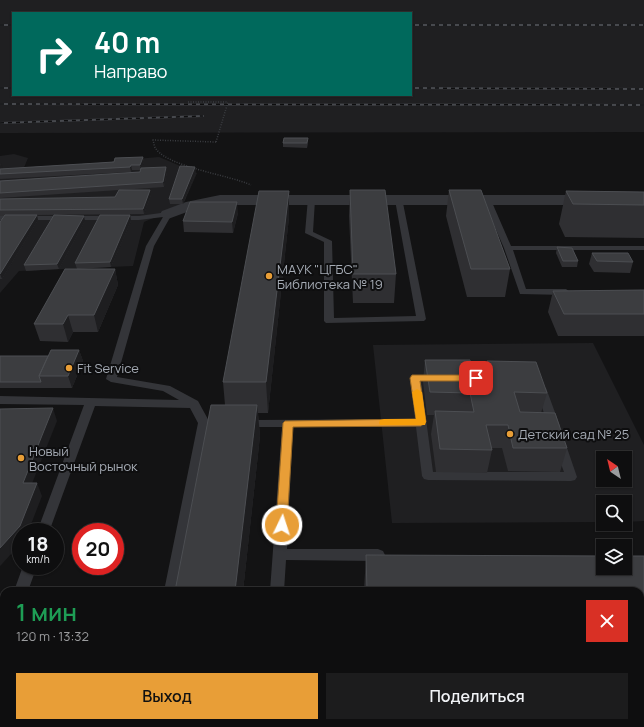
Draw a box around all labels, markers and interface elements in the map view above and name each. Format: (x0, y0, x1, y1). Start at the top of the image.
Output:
text: 40 m (94, 23, 160, 61)
icon: right (28, 28, 80, 80)
text: Направо (94, 59, 168, 83)
place label: МАУК "ЦГБС" Библиотека № 19 (277, 260, 383, 293)
marker: МАУК "ЦГБС" Библиотека № 19 (264, 271, 274, 281)
place label: Fit Service (77, 359, 139, 377)
pin (459, 361, 493, 395)
marker: Fit Service (64, 363, 74, 373)
icon: arrive (465, 367, 487, 389)
place label: Детский сад № 25 (518, 425, 629, 443)
marker: Детский сад № 25 (505, 429, 515, 439)
place label: Новый Восточный рынок (29, 442, 138, 475)
north arrow (596, 451, 632, 487)
map controls (596, 451, 632, 575)
marker: Новый Восточный рынок (16, 453, 26, 463)
button: search (596, 495, 632, 531)
position arrow (261, 504, 303, 546)
speed limit sign: 20 (72, 523, 124, 575)
text: 18 (27, 530, 49, 557)
button: layers (596, 539, 632, 575)
text: km/h (26, 552, 50, 566)
text: 1 мин (16, 595, 77, 628)
button: close (586, 600, 628, 642)
text: 120 m · 13:32 (16, 627, 89, 645)
button: Выход (16, 673, 318, 719)
button: Поделиться (326, 673, 628, 719)

